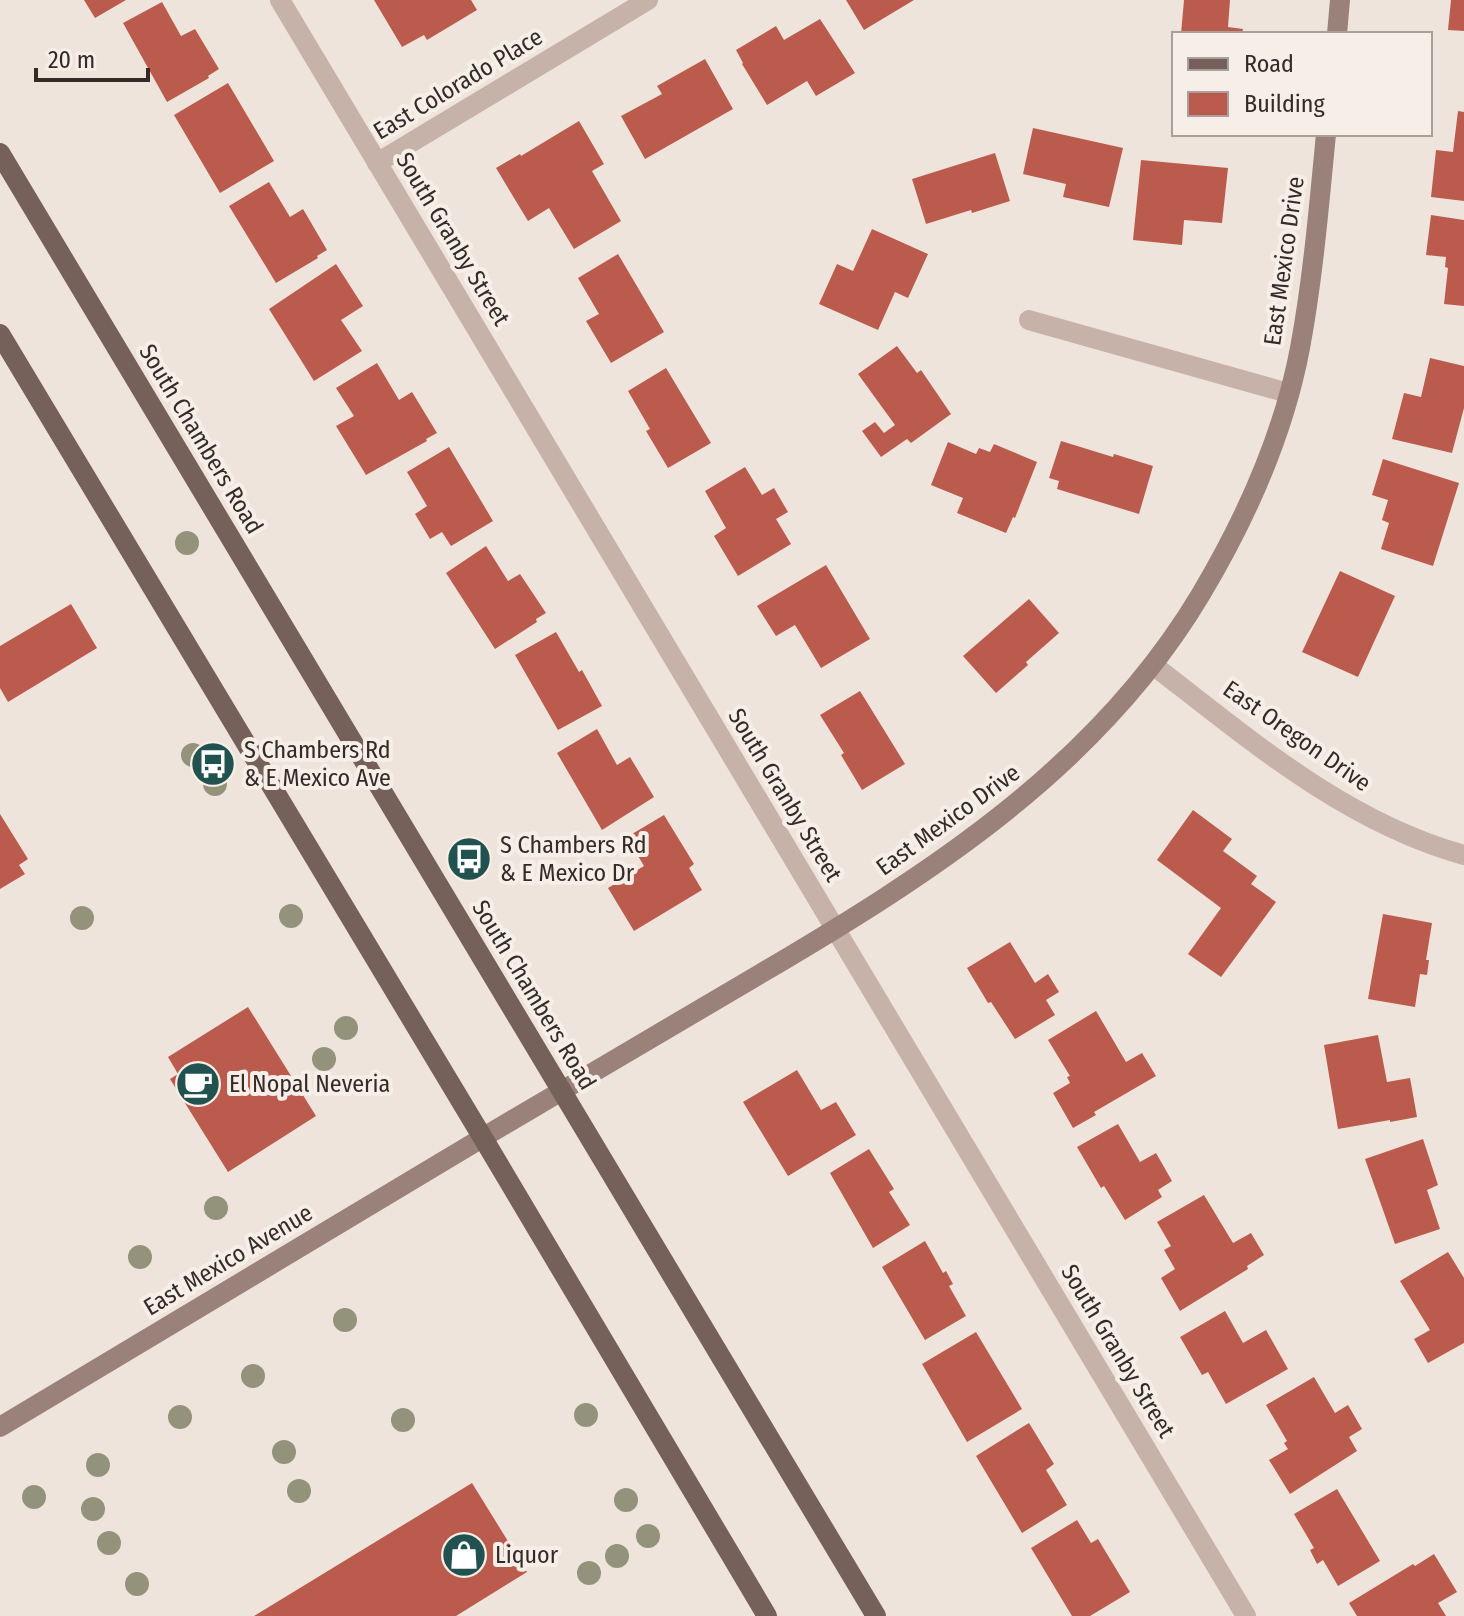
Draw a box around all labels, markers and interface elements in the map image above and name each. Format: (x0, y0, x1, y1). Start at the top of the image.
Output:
street label: East Colorado Place (369, 23, 547, 145)
scale bar (36, 32, 148, 82)
legend (1172, 32, 1432, 136)
text: 20 m (48, 46, 95, 74)
text: Road (1244, 50, 1294, 78)
text: Building (1244, 90, 1326, 118)
street label: South Granby Street (390, 147, 516, 331)
street label: East Mexico Drive (1258, 175, 1310, 347)
street label: South Chambers Road (133, 339, 269, 539)
street label: East Oregon Drive (1218, 675, 1376, 797)
street label: South Granby Street (722, 703, 848, 887)
place label: S Chambers Rd & E Mexico Ave (244, 736, 391, 792)
bus stop icon: S Chambers Rd & E Mexico Ave (189, 740, 237, 788)
street label: East Mexico Drive (871, 759, 1025, 881)
place label: S Chambers Rd & E Mexico Dr (500, 831, 647, 887)
bus stop icon: S Chambers Rd & E Mexico Dr (445, 835, 493, 883)
street label: South Chambers Road (466, 895, 602, 1095)
cafe icon: El Nopal Neveria (174, 1060, 222, 1108)
place label: El Nopal Neveria (229, 1070, 390, 1098)
street label: East Mexico Avenue (139, 1199, 317, 1321)
street label: South Granby Street (1055, 1259, 1181, 1443)
shop icon: Liquor (440, 1531, 488, 1579)
place label: Liquor (495, 1541, 559, 1569)

